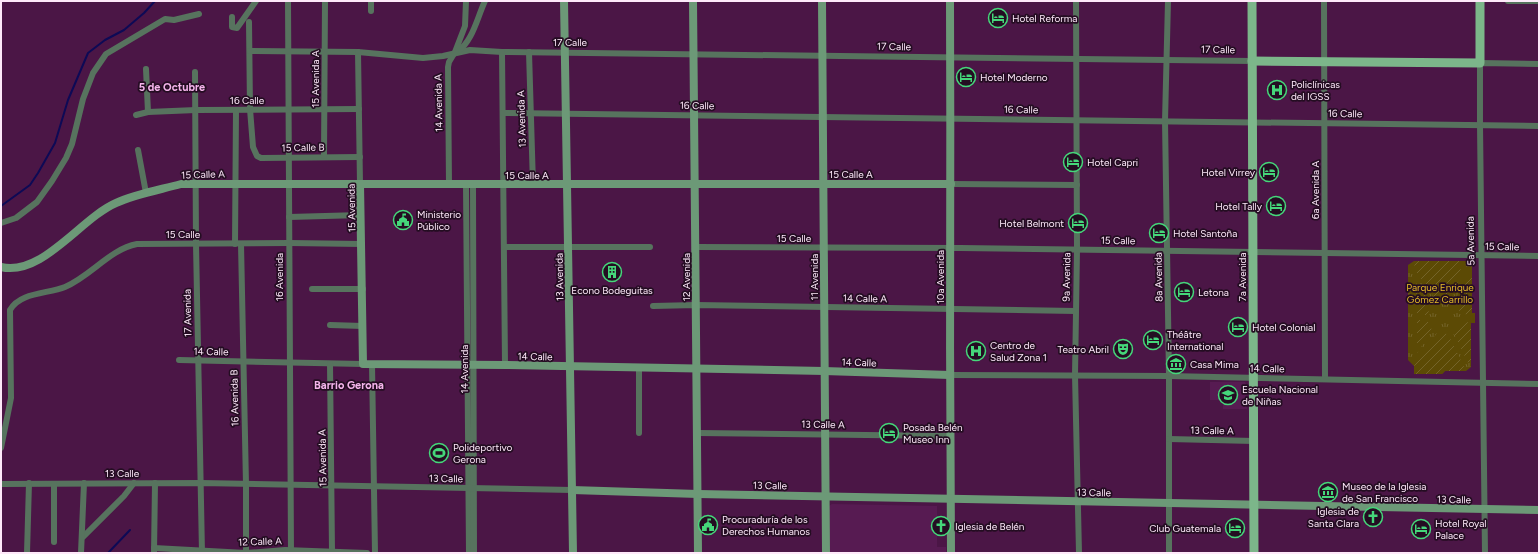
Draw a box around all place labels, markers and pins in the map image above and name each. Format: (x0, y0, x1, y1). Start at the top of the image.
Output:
hotel icon: Hotel Reforma (987, 7, 1009, 29)
place label: Hotel Reforma (1012, 12, 1077, 25)
hotel icon: Hotel Moderno (955, 66, 977, 88)
place label: Hotel Moderno (980, 71, 1048, 84)
place label: Policlínicas del IGSS (1291, 78, 1340, 103)
hospital icon: Policlínicas del IGSS (1266, 79, 1288, 101)
hotel icon: Hotel Capri (1062, 151, 1084, 173)
place label: Hotel Capri (1087, 156, 1138, 169)
hotel icon: Hotel Virrey (1258, 161, 1280, 183)
place label: Hotel Virrey (1201, 166, 1256, 179)
hotel icon: Hotel Tally (1265, 195, 1287, 217)
place label: Hotel Tally (1215, 200, 1263, 213)
place label: Ministerio Público (417, 208, 461, 233)
public building icon: Ministerio Público (392, 209, 414, 231)
hotel icon: Hotel Belmont (1067, 212, 1089, 234)
place label: Hotel Belmont (999, 217, 1064, 230)
hotel icon: Hotel Santoña (1148, 222, 1170, 244)
place label: Hotel Santoña (1173, 227, 1237, 240)
building icon: Econo Bodeguitas (601, 261, 623, 283)
hotel icon: Letona (1173, 281, 1195, 303)
place label: Econo Bodeguitas (571, 284, 653, 297)
place label: Letona (1198, 286, 1229, 299)
hotel icon: Hotel Colonial (1227, 316, 1249, 338)
place label: Hotel Colonial (1252, 321, 1315, 334)
place label: Théâtre International (1167, 328, 1223, 353)
hotel icon: Théâtre International (1142, 329, 1164, 351)
theatre icon: Teatro Abril (1112, 338, 1134, 360)
place label: Centro de Salud Zona 1 (990, 339, 1047, 364)
hospital icon: Centro de Salud Zona 1 (965, 340, 987, 362)
place label: Teatro Abril (1058, 343, 1109, 356)
museum icon: Casa Mima (1165, 353, 1187, 375)
place label: Casa Mima (1190, 358, 1239, 371)
place label: Escuela Nacional de Niñas (1242, 383, 1318, 408)
school or university icon: Escuela Nacional de Niñas (1217, 384, 1239, 406)
place label: Posada Belén Museo Inn (903, 421, 963, 446)
hotel icon: Posada Belén Museo Inn (878, 422, 900, 444)
place label: Polideportivo Gerona (453, 441, 513, 466)
sports icon: Polideportivo Gerona (428, 442, 450, 464)
place label: Museo de la Iglesia de San Francisco (1342, 480, 1426, 505)
museum icon: Museo de la Iglesia de San Francisco (1317, 481, 1339, 503)
place label: Iglesia de Santa Clara (1308, 505, 1360, 530)
church icon: Iglesia de Santa Clara (1362, 506, 1384, 528)
place label: Procuraduría de los Derechos Humanos (722, 513, 810, 538)
public building icon: Procuraduría de los Derechos Humanos (697, 514, 719, 536)
church icon: Iglesia de Belén (930, 515, 952, 537)
hotel icon: Club Guatemala (1224, 517, 1246, 539)
place label: Hotel Royal Palace (1435, 517, 1487, 542)
hotel icon: Hotel Royal Palace (1410, 518, 1432, 540)
place label: Iglesia de Belén (955, 520, 1025, 533)
place label: Club Guatemala (1149, 522, 1221, 535)

